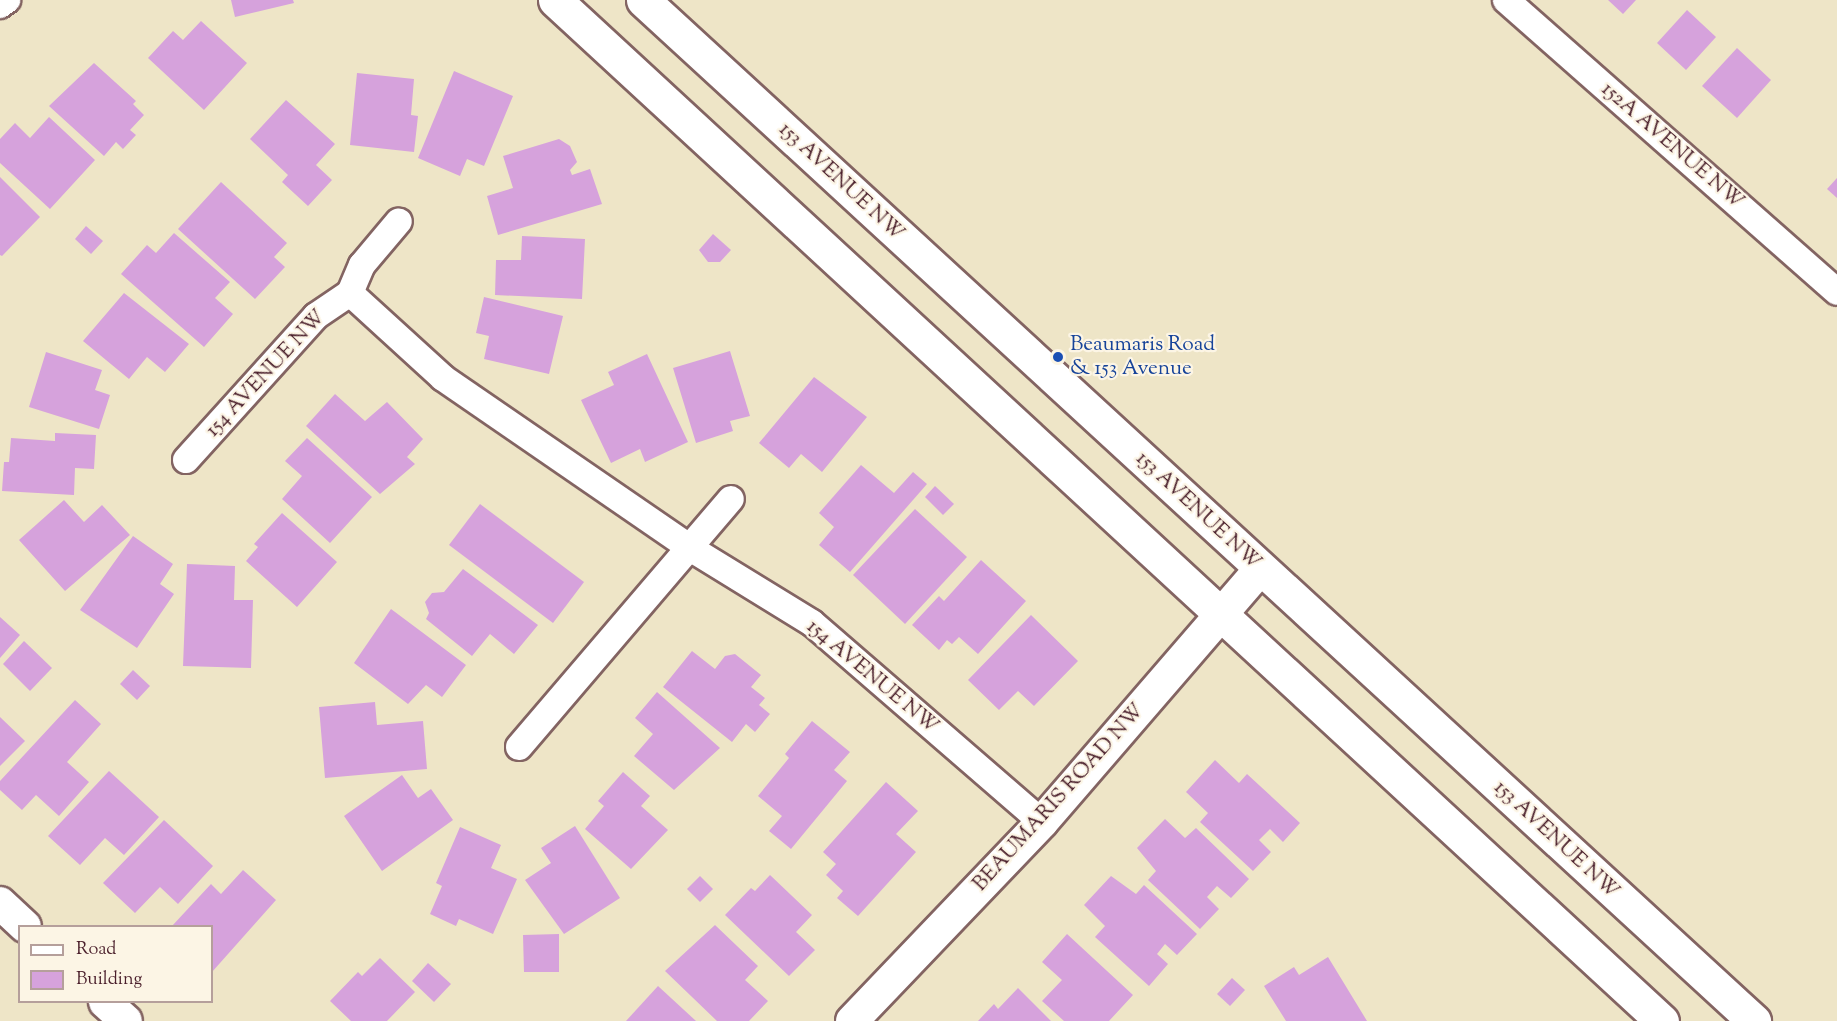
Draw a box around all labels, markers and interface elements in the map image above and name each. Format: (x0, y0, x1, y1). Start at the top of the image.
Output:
street label: 152A AVENUE NW (1596, 77, 1748, 215)
street label: 153 AVENUE NW (773, 118, 909, 246)
street label: 154 AVENUE NW (201, 305, 331, 443)
place label: Beaumaris Road & 153 Avenue (1070, 332, 1215, 382)
marker: Beaumaris Road & 153 Avenue (1051, 350, 1065, 364)
street label: 153 AVENUE NW (1130, 447, 1266, 575)
street label: 154 AVENUE NW (801, 615, 943, 739)
street label: BEAUMARIS ROAD NW (968, 699, 1150, 897)
street label: 153 AVENUE NW (1488, 776, 1624, 904)
legend (18, 925, 213, 1003)
text: Road (76, 937, 116, 963)
text: Building (76, 967, 142, 993)

